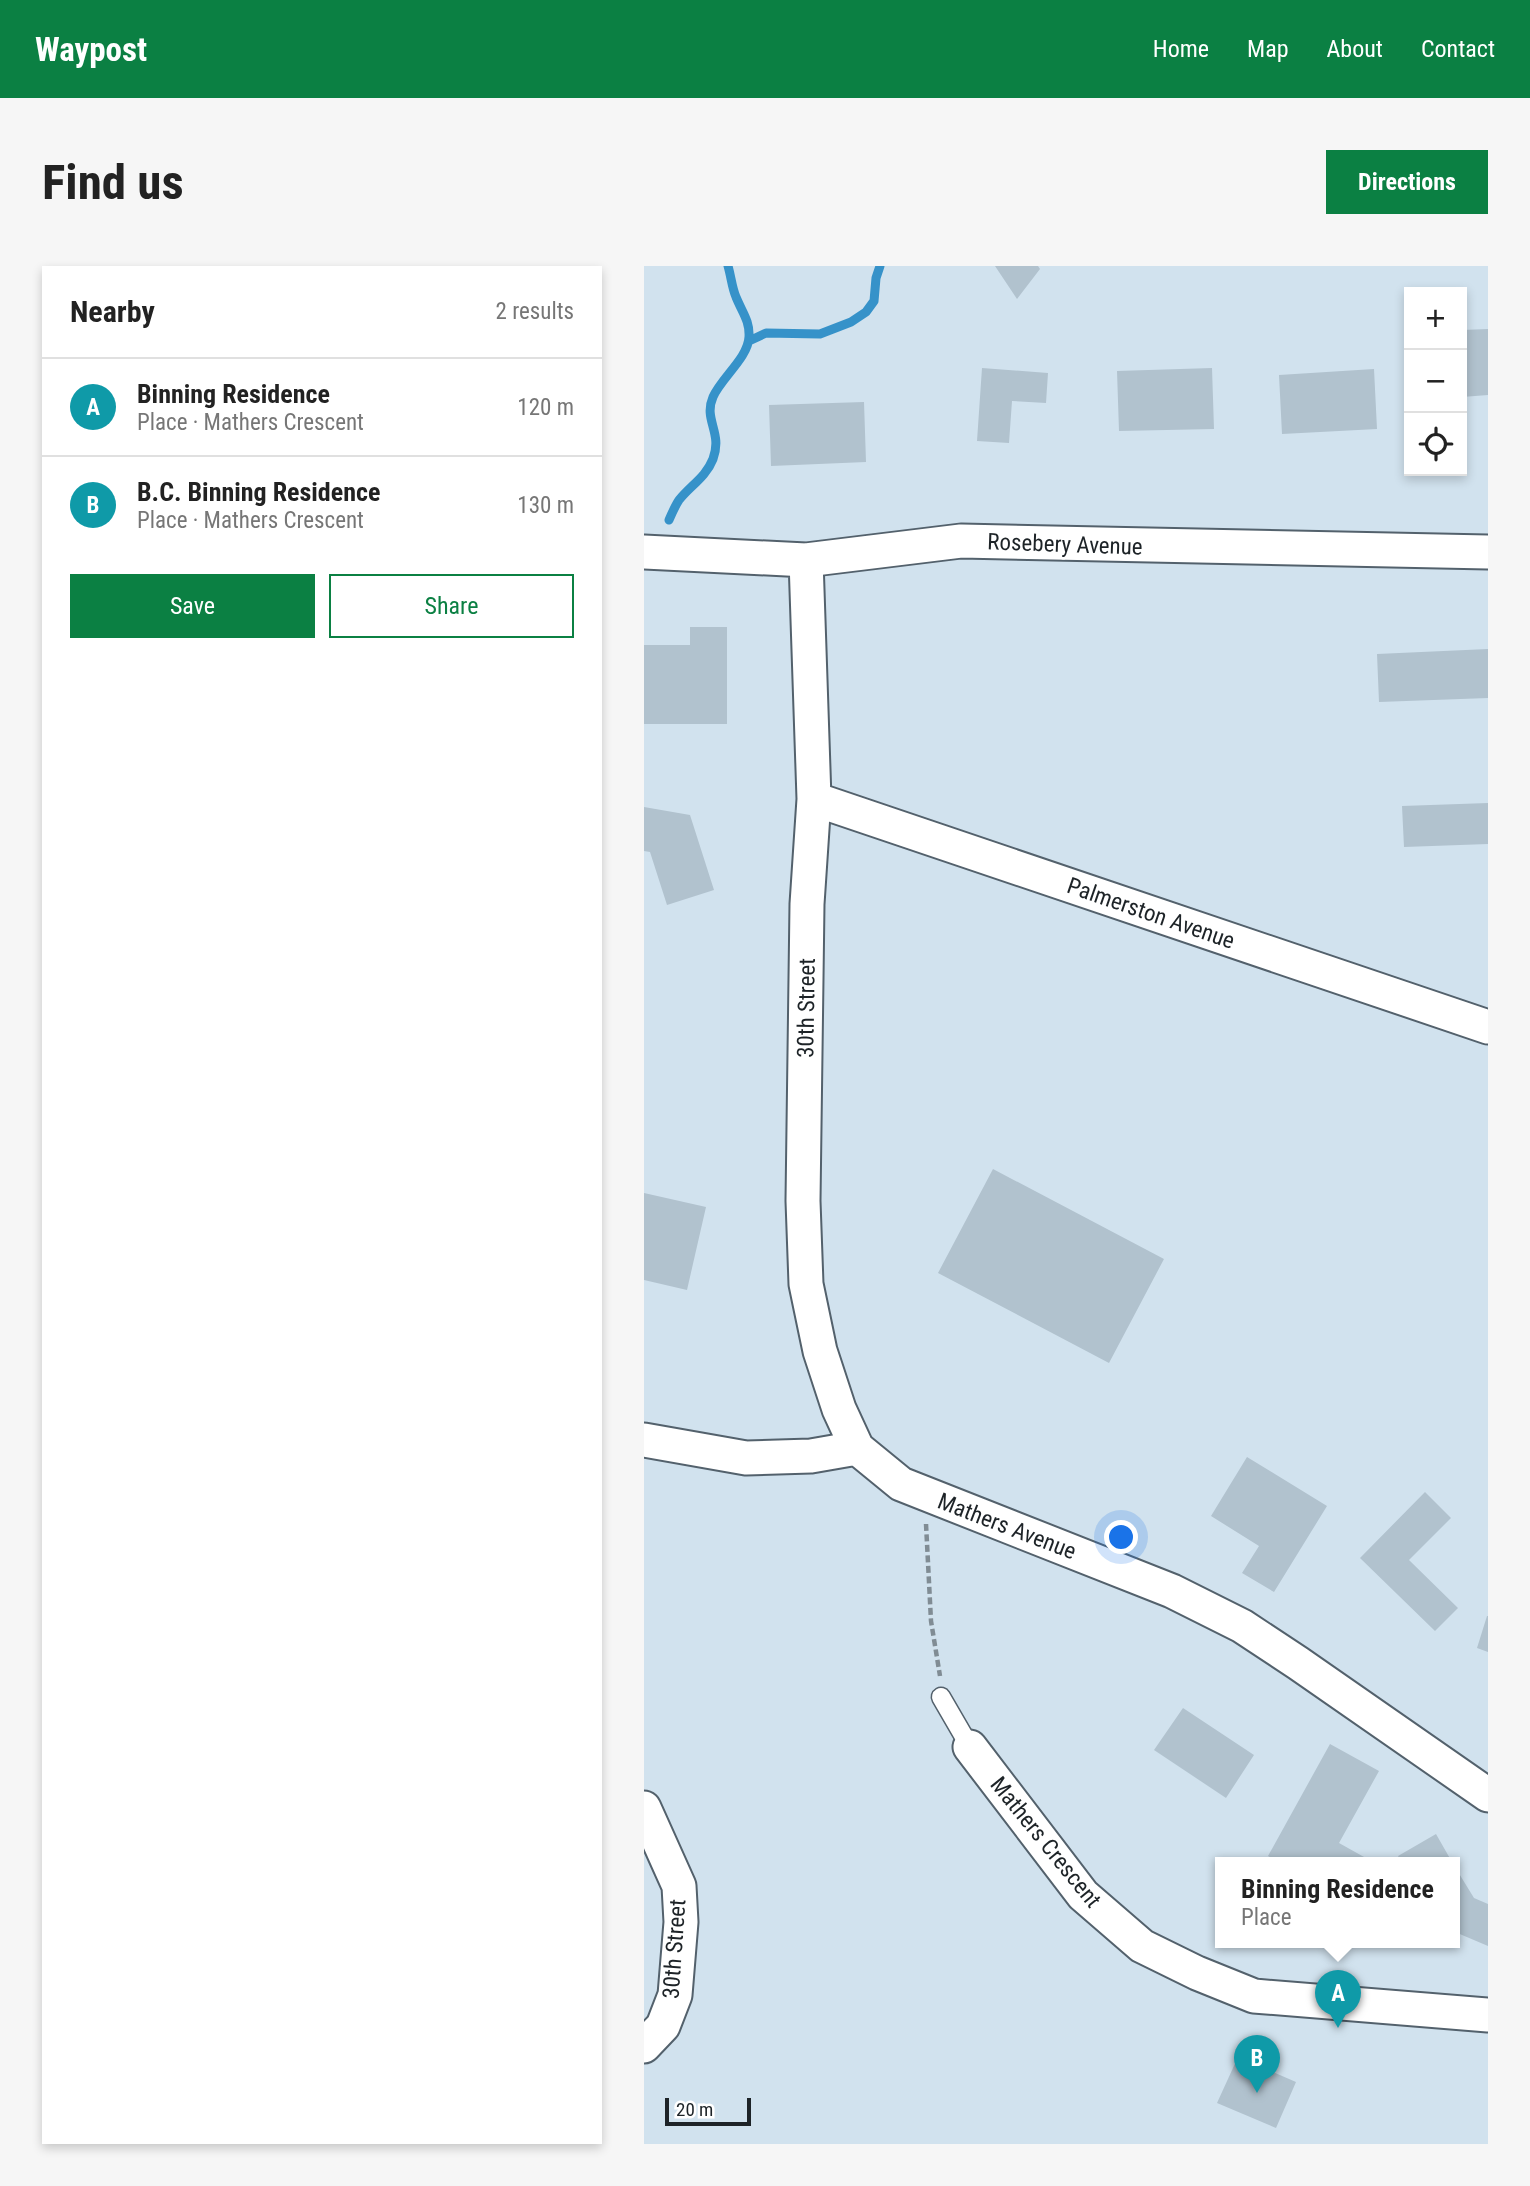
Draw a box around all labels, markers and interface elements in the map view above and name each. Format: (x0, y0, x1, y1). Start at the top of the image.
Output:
text: Waypost (35, 30, 147, 69)
text: Home (1153, 35, 1209, 63)
text: Map (1247, 35, 1289, 63)
text: About (1327, 35, 1383, 63)
text: Contact (1421, 35, 1495, 63)
button: Directions (1326, 150, 1488, 214)
text: Find us (42, 154, 184, 211)
map controls (1404, 287, 1467, 476)
button: + (1404, 287, 1467, 350)
text: Nearby (70, 294, 155, 329)
text: 2 results (496, 298, 574, 325)
button: − (1404, 350, 1467, 413)
text: Binning Residence (137, 379, 330, 409)
text: A (86, 394, 100, 421)
text: 120 m (517, 394, 574, 421)
text: Place · Mathers Crescent (137, 409, 364, 436)
button: locate (1404, 413, 1467, 476)
text: B.C. Binning Residence (137, 477, 380, 507)
text: B (87, 492, 99, 519)
text: 130 m (517, 492, 574, 519)
text: Place · Mathers Crescent (137, 507, 364, 534)
street label: Rosebery Avenue (987, 528, 1143, 561)
button: Save (70, 574, 315, 638)
button: Share (329, 574, 574, 638)
street label: Palmerston Avenue (1064, 872, 1238, 955)
street label: 30th Street (792, 958, 821, 1058)
street label: Mathers Avenue (934, 1488, 1080, 1565)
your location (1104, 1520, 1138, 1554)
street label: Mathers Crescent (985, 1772, 1107, 1913)
popup (1215, 1857, 1460, 1948)
text: Binning Residence (1241, 1874, 1434, 1904)
street label: 30th Street (658, 1898, 691, 2000)
text: Place (1241, 1904, 1292, 1931)
pin: A (1315, 1970, 1361, 2028)
pin: B (1234, 2035, 1280, 2093)
scale bar (665, 2095, 751, 2127)
text: 20 m (676, 2098, 713, 2121)

